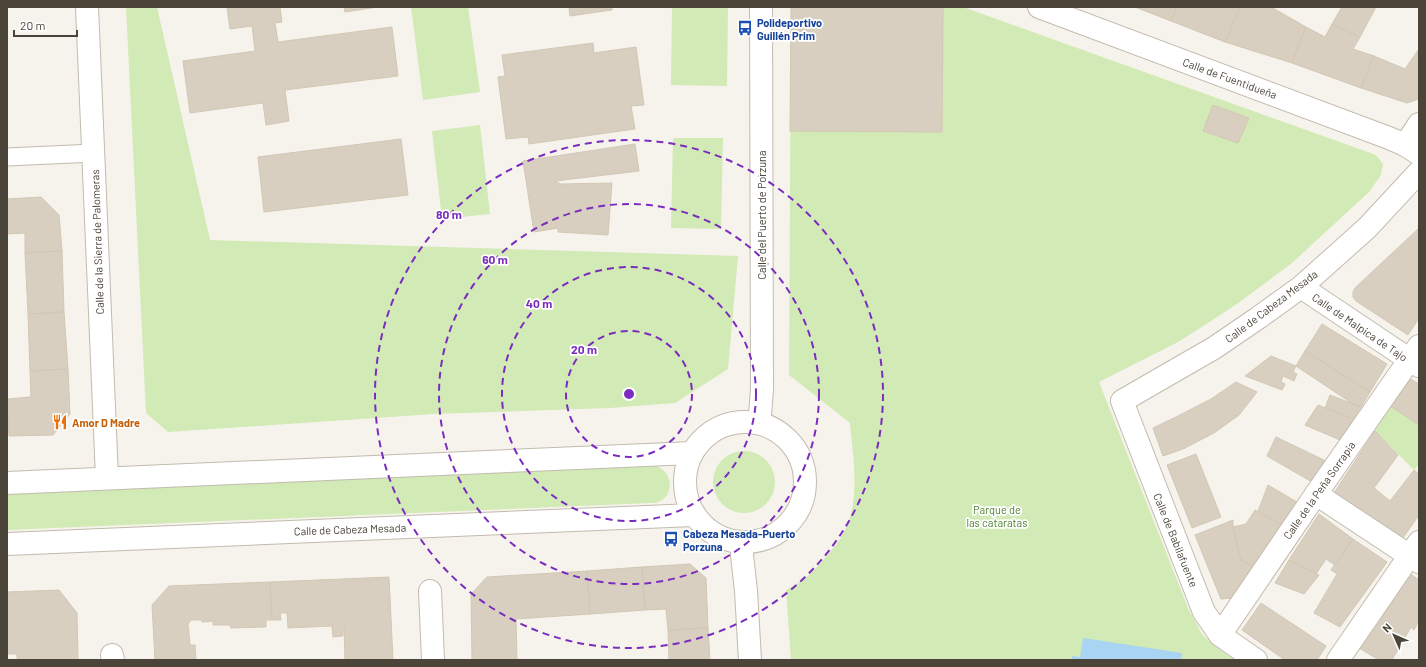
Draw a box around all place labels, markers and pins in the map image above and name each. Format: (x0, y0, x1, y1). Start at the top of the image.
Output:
place label: Polideportivo Guillén Prim (757, 16, 822, 42)
bus stop icon: Polideportivo Guillén Prim (736, 19, 754, 37)
centre of rings (622, 387, 636, 401)
restaurant icon: Amor D Madre (51, 413, 69, 431)
place label: Amor D Madre (72, 416, 140, 429)
place label: Cabeza Mesada-Puerto Porzuna (683, 527, 795, 553)
bus stop icon: Cabeza Mesada-Puerto Porzuna (662, 530, 680, 548)

